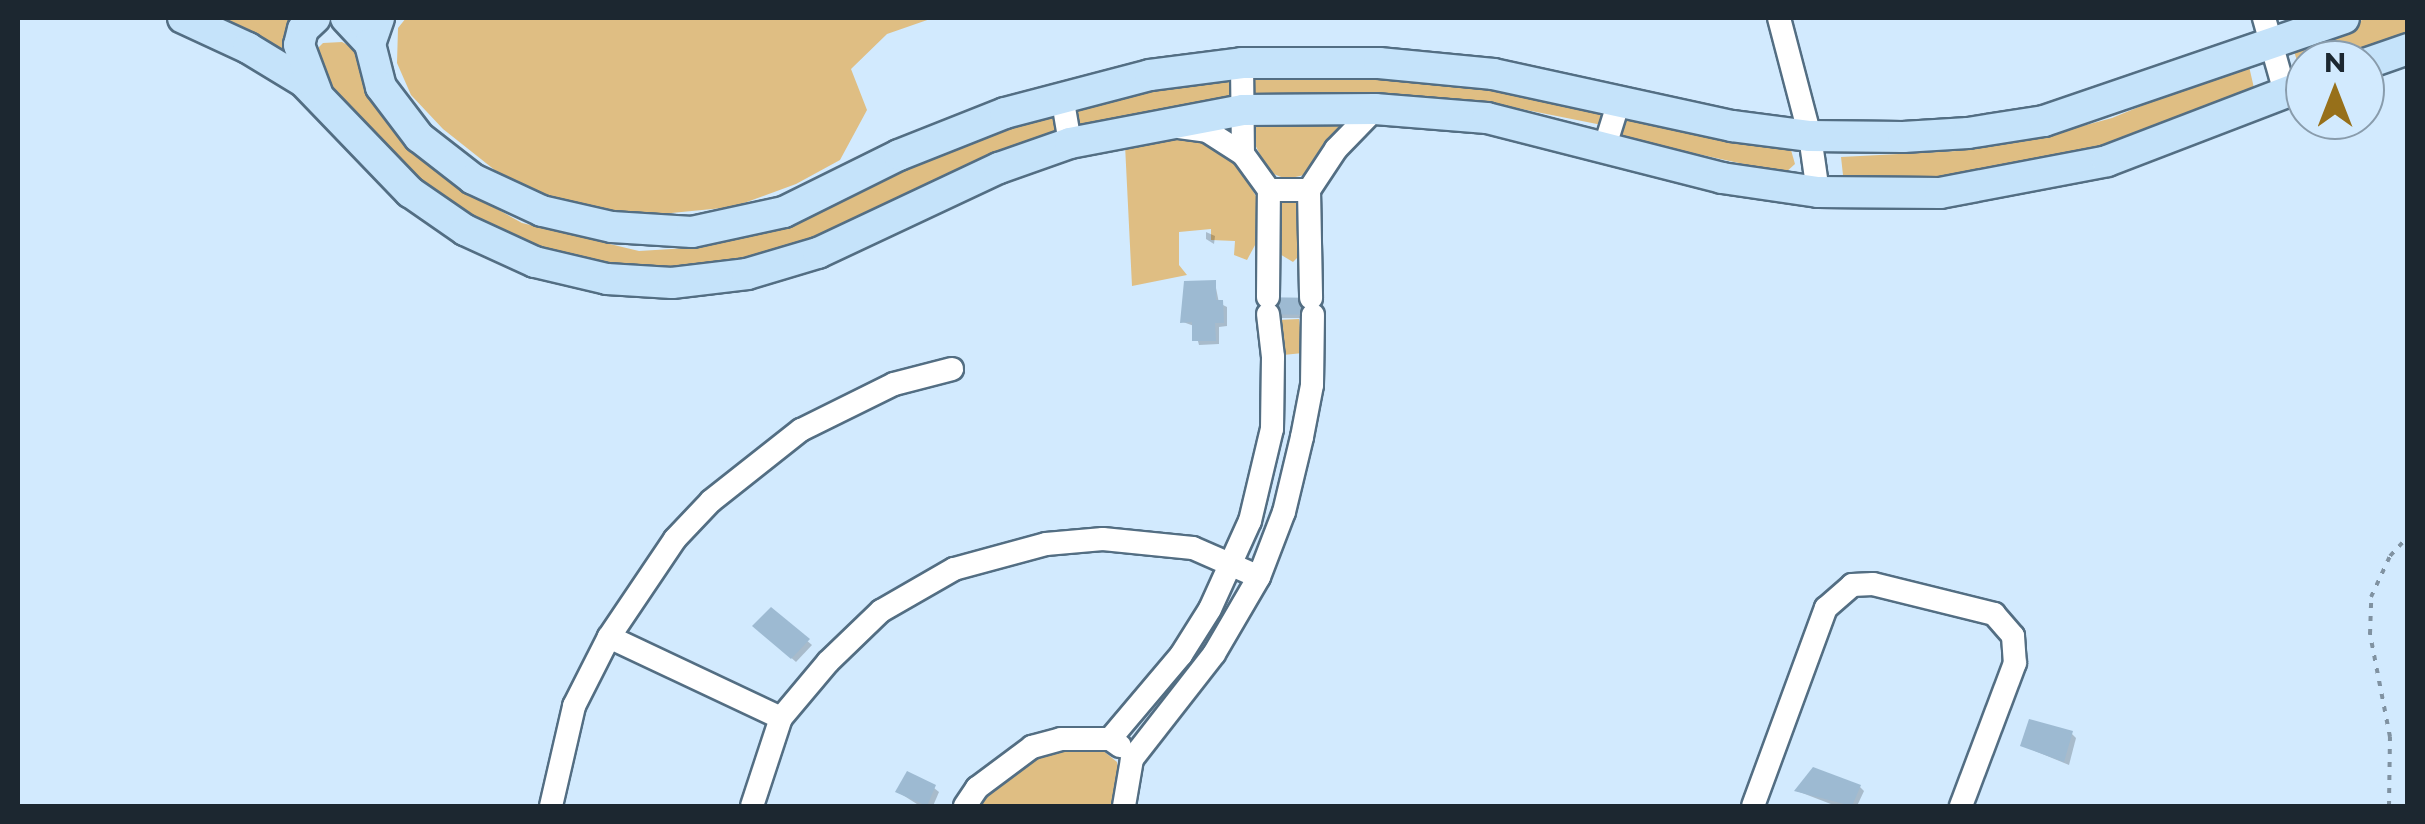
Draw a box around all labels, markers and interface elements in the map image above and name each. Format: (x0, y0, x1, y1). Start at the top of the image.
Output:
north arrow (2285, 40, 2385, 140)
text: N (2324, 45, 2346, 79)

